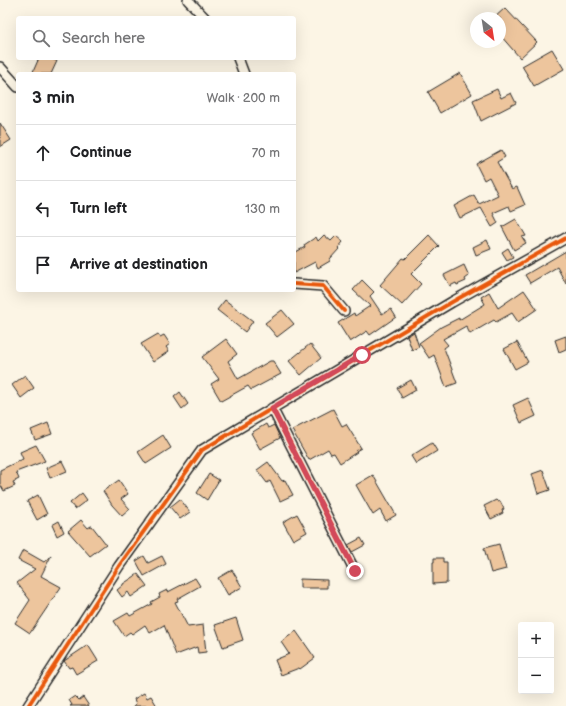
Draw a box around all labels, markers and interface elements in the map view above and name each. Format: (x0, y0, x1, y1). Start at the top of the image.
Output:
north arrow (470, 12, 506, 48)
search box (16, 16, 296, 60)
icon: search (30, 27, 52, 49)
text: Search here (62, 29, 145, 48)
text: 3 min (32, 88, 75, 108)
text: Walk · 200 m (207, 90, 280, 106)
icon: ahead (32, 142, 54, 164)
text: Continue (70, 143, 132, 162)
text: 70 m (252, 145, 280, 161)
icon: left (32, 198, 54, 220)
text: Turn left (70, 199, 127, 218)
text: 130 m (245, 201, 280, 217)
icon: arrive (32, 254, 54, 276)
text: Arrive at destination (70, 255, 208, 274)
route start (353, 346, 371, 364)
route end (346, 562, 364, 580)
map controls (518, 622, 554, 694)
button: + (518, 622, 554, 658)
button: − (518, 658, 554, 694)

